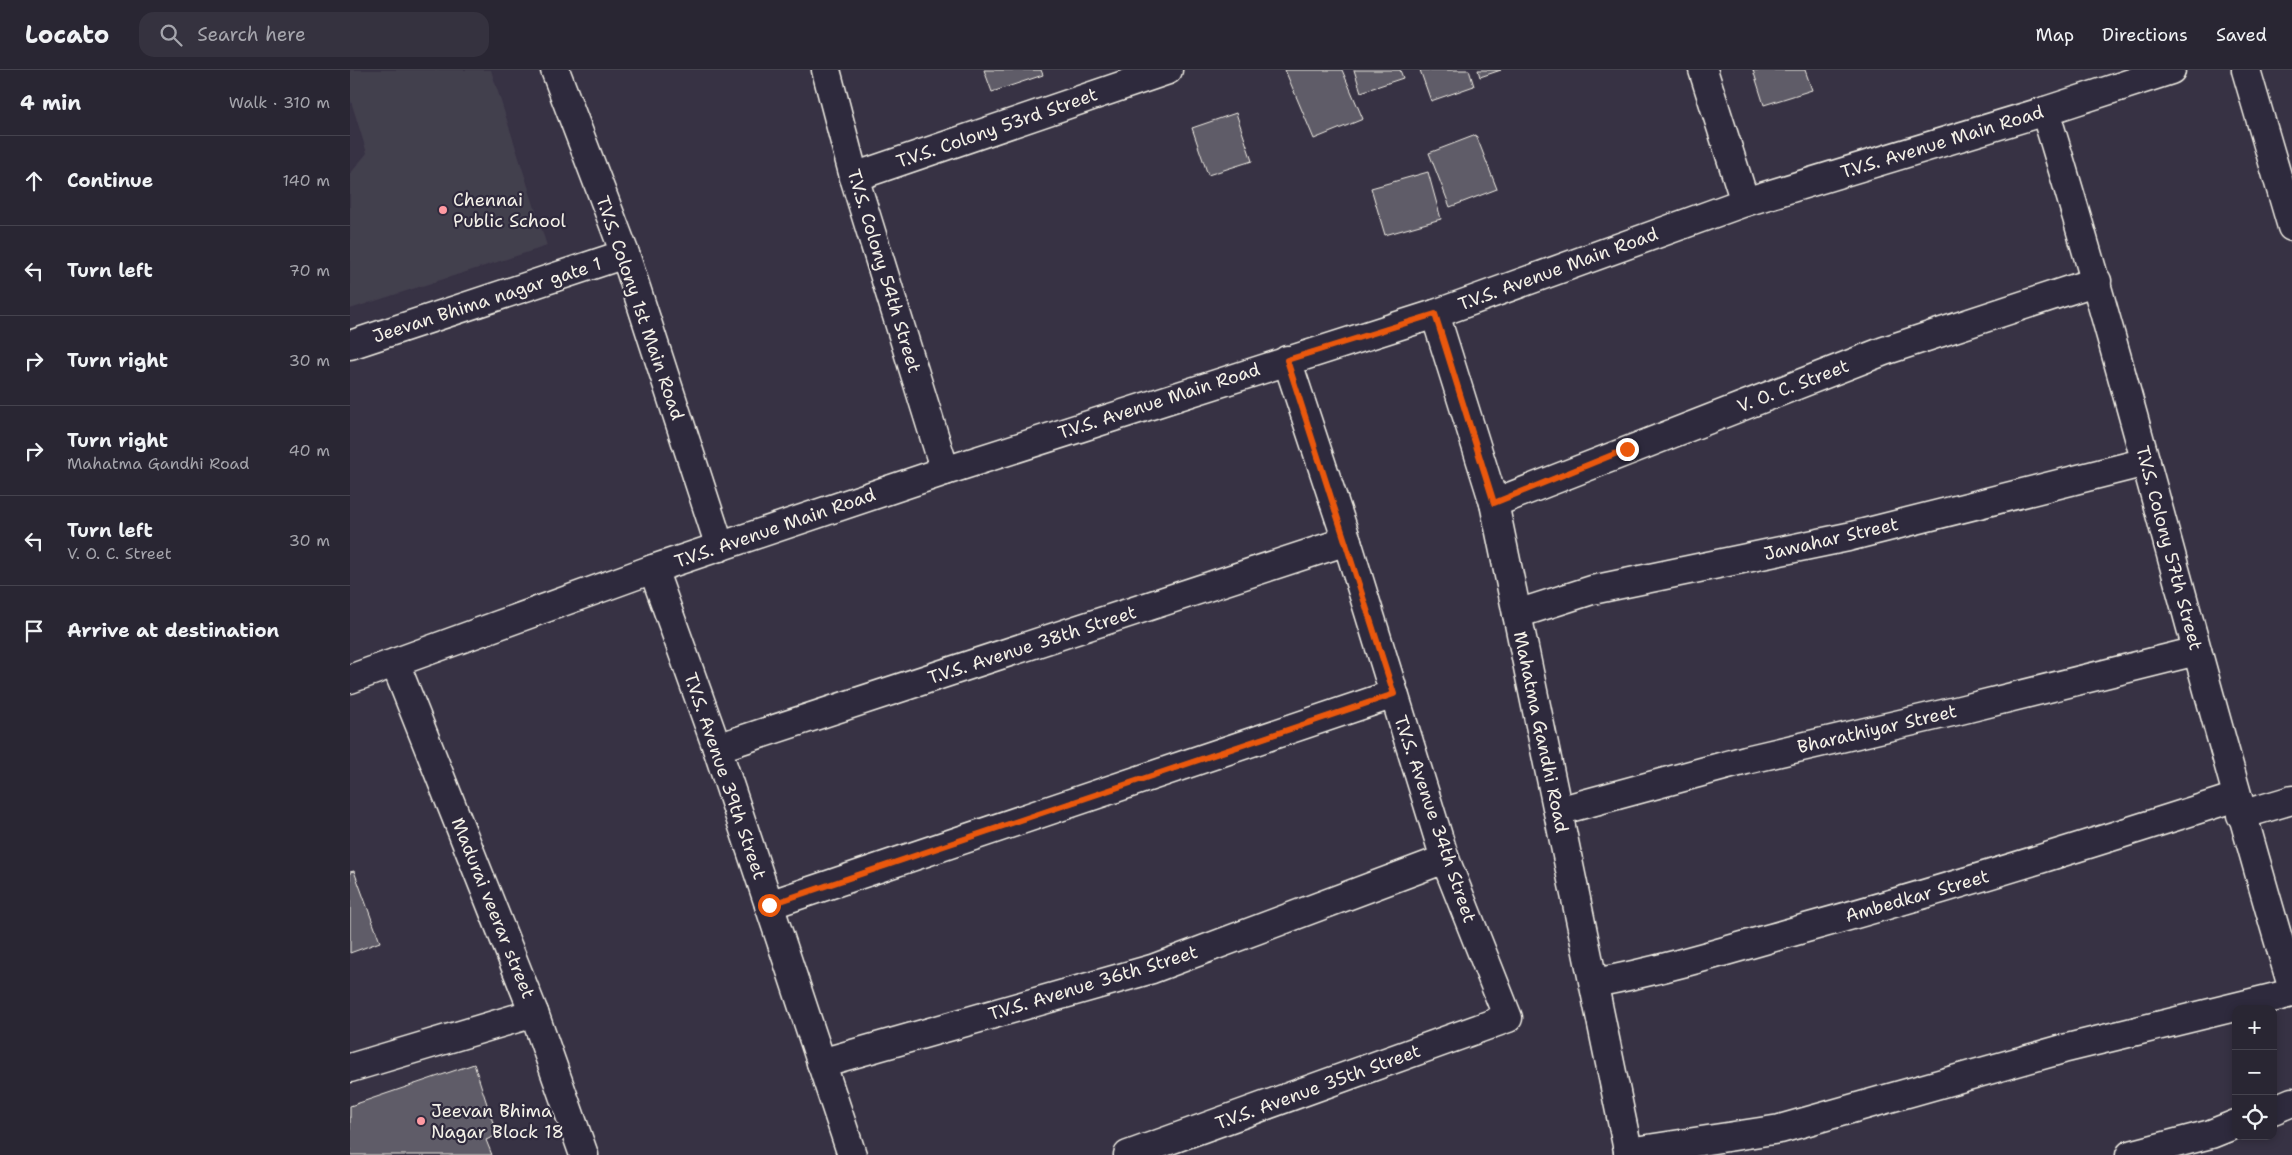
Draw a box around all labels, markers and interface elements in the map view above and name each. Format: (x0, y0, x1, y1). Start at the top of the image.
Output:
search box (139, 12, 489, 57)
text: Locato (25, 19, 109, 51)
icon: search (157, 21, 185, 49)
text: Search here (197, 22, 306, 47)
text: Map (2036, 23, 2074, 47)
text: Directions (2102, 23, 2188, 47)
text: Saved (2216, 23, 2267, 47)
street label: T.V.S. Colony 53rd Street (893, 82, 1101, 174)
text: 4 min (20, 89, 81, 117)
text: Walk · 310 m (229, 92, 330, 113)
street label: T.V.S. Avenue Main Road (1838, 100, 2046, 184)
street label: T.V.S. Colony 54th Street (842, 166, 926, 376)
icon: ahead (20, 167, 48, 195)
text: Continue (67, 168, 153, 193)
text: 140 m (283, 170, 330, 191)
place label: Chennai Public School (453, 188, 567, 233)
street label: T.V.S. Colony 1st Main Road (590, 193, 690, 423)
marker: Chennai Public School (437, 204, 449, 216)
street label: T.V.S. Avenue Main Road (1455, 222, 1661, 316)
street label: Jeevan Bhima nagar gate 1 (370, 252, 604, 348)
icon: left (20, 257, 48, 285)
text: Turn left (67, 258, 153, 283)
text: 70 m (289, 260, 330, 281)
icon: right (20, 347, 48, 375)
text: Turn right (67, 348, 168, 373)
text: 30 m (289, 350, 330, 371)
street label: V. O. C. Street (1734, 354, 1852, 418)
street label: T.V.S. Avenue Main Road (1055, 357, 1263, 445)
text: Turn right (67, 428, 168, 453)
icon: right (20, 437, 48, 465)
route end (1616, 438, 1639, 461)
text: 40 m (288, 440, 330, 461)
street label: T.V.S. Colony 57th Street (2130, 443, 2208, 653)
text: Mahatma Gandhi Road (67, 453, 250, 474)
street label: T.V.S. Avenue Main Road (671, 482, 879, 574)
street label: Jawahar Street (1761, 512, 1901, 566)
text: Turn left (67, 518, 153, 543)
icon: left (20, 527, 48, 555)
text: 30 m (289, 530, 330, 551)
text: V. O. C. Street (67, 543, 172, 564)
street label: T.V.S. Avenue 38th Street (925, 600, 1139, 690)
icon: arrive (20, 617, 48, 645)
text: Arrive at destination (67, 618, 279, 643)
street label: Mahatma Gandhi Road (1508, 629, 1574, 835)
street label: T.V.S. Avenue 39th Street (678, 669, 772, 883)
street label: Bharathiyar Street (1795, 699, 1959, 759)
street label: T.V.S. Avenue 34th Street (1388, 712, 1482, 926)
street label: Madurai veerar street (446, 814, 540, 1002)
street label: Ambedkar Street (1842, 864, 1992, 928)
route start (758, 894, 781, 917)
street label: T.V.S. Avenue 36th Street (985, 940, 1201, 1026)
map controls (2232, 1005, 2277, 1140)
button: + (2232, 1005, 2277, 1050)
street label: T.V.S. Avenue 35th Street (1212, 1039, 1424, 1135)
button: − (2232, 1050, 2277, 1095)
button: locate (2232, 1095, 2277, 1140)
place label: Jeevan Bhima Nagar Block 18 (431, 1099, 564, 1144)
marker: Jeevan Bhima Nagar Block 18 (415, 1115, 427, 1127)

